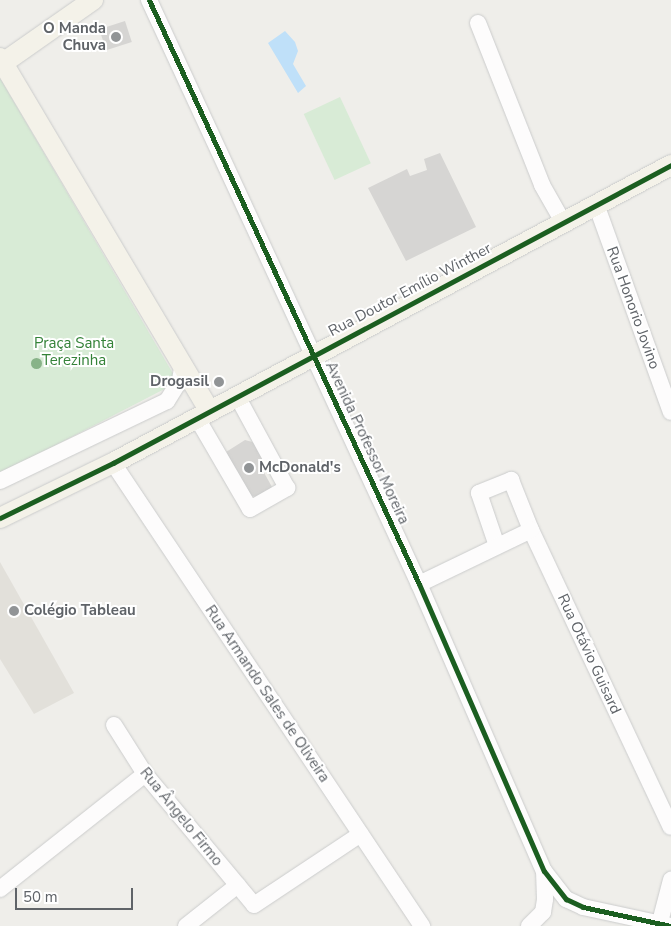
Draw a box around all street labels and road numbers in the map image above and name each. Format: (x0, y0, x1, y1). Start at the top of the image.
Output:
street label: Rua Doutor Emílio Winther (325, 239, 495, 341)
street label: Rua Honorio Jovino (602, 244, 664, 372)
street label: Avenida Professor Moreira (321, 359, 413, 527)
street label: Rua Otávio Guisard (553, 591, 625, 717)
street label: Rua Armando Sales de Oliveira (201, 602, 333, 786)
street label: Rua Ângelo Firmo (136, 764, 226, 870)

